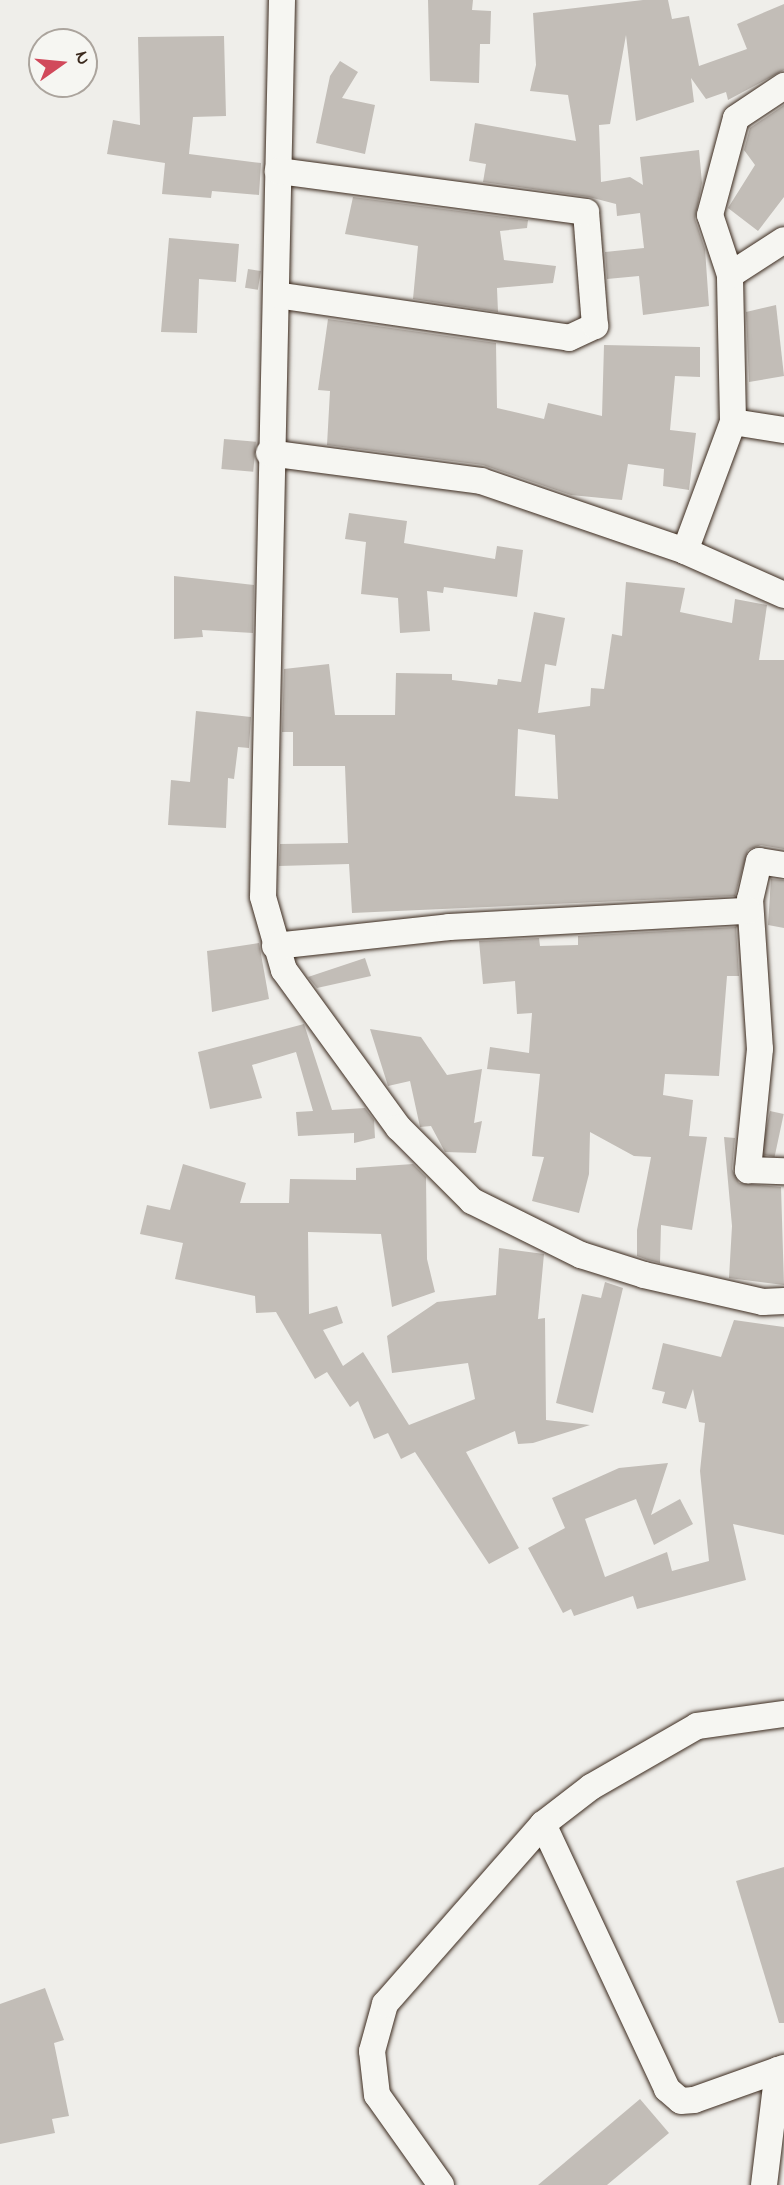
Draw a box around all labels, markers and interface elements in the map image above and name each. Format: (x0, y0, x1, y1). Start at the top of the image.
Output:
north arrow (28, 28, 98, 98)
text: N (67, 48, 97, 68)

